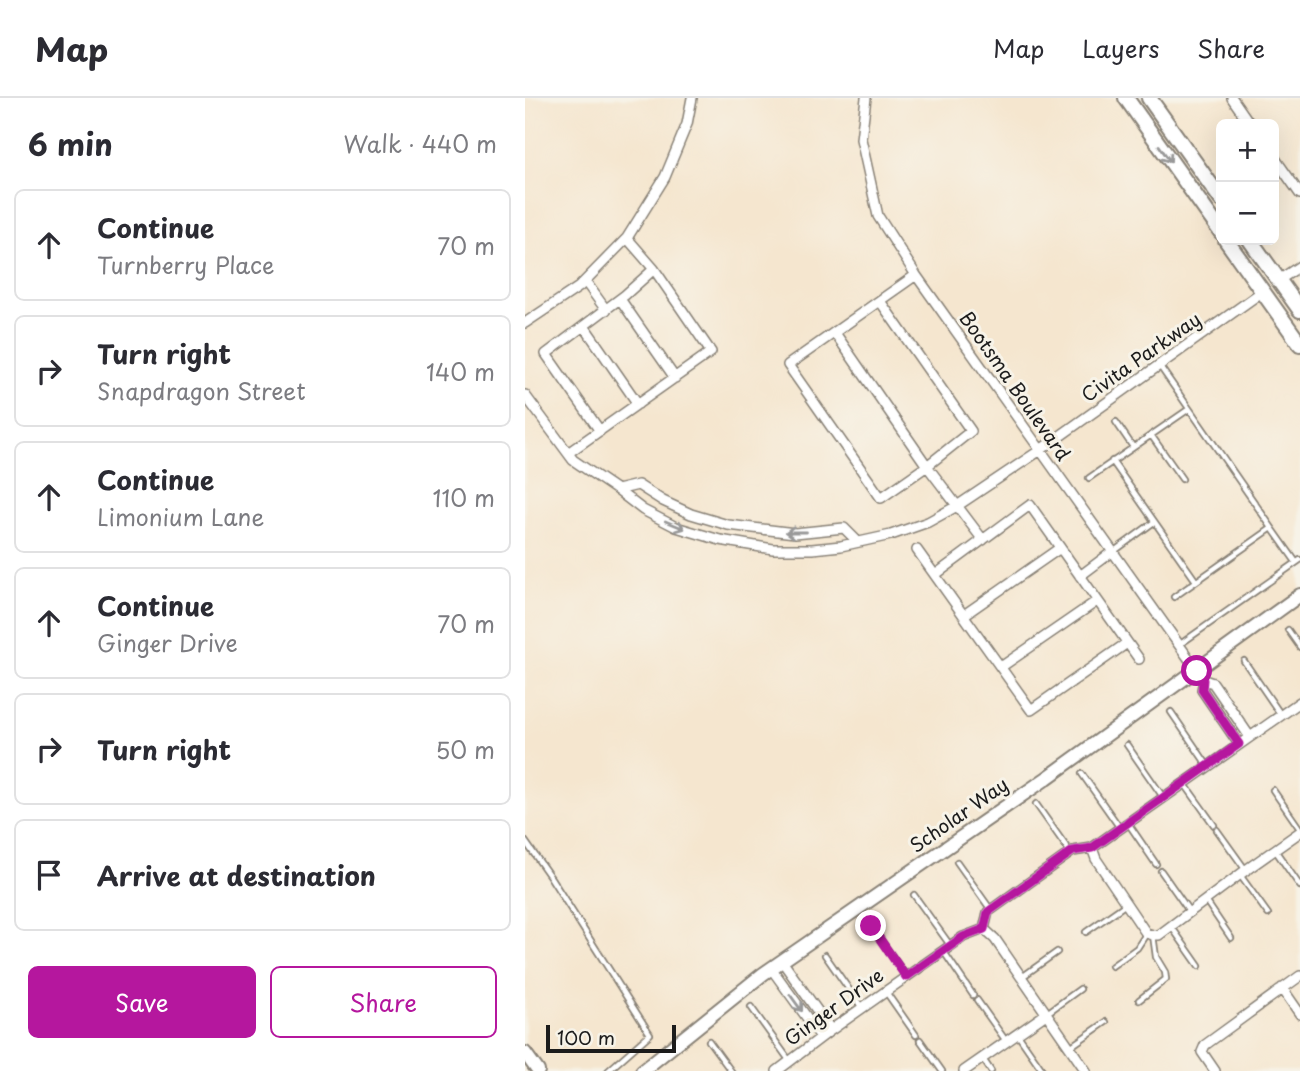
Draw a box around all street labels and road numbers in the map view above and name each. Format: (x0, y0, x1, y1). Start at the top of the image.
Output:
street label: Bootsma Boulevard (954, 305, 1078, 466)
street label: Civita Parkway (1075, 305, 1206, 408)
street label: Scholar Way (903, 770, 1013, 859)
street label: Ginger Drive (778, 961, 889, 1052)

